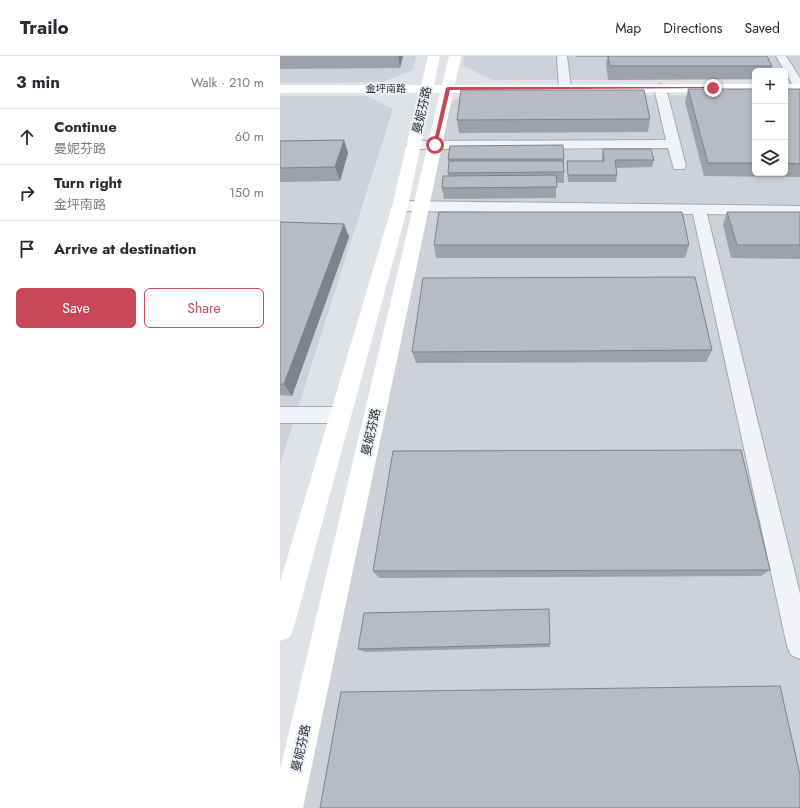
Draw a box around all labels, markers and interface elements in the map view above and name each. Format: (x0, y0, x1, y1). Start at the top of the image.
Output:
text: Trailo (20, 14, 69, 41)
text: Map (615, 18, 641, 38)
text: Directions (663, 18, 723, 38)
text: Saved (745, 18, 780, 38)
map controls (752, 68, 788, 176)
button: + (752, 68, 788, 104)
text: 3 min (16, 70, 60, 94)
text: Walk · 210 m (191, 73, 264, 92)
route end (704, 79, 722, 97)
street label: 金坪南路 (366, 81, 406, 96)
street label: 曼妮芬路 (408, 85, 436, 135)
button: − (752, 104, 788, 140)
text: Continue (54, 116, 117, 138)
icon: ahead (16, 126, 38, 148)
text: 60 m (235, 127, 264, 146)
route start (426, 136, 444, 154)
text: 曼妮芬路 (54, 139, 106, 158)
button: layers (752, 140, 788, 176)
text: Turn right (54, 172, 122, 194)
icon: right (16, 182, 38, 204)
text: 150 m (229, 183, 264, 202)
text: 金坪南路 (54, 195, 106, 214)
icon: arrive (16, 238, 38, 260)
text: Arrive at destination (54, 238, 196, 260)
button: Save (16, 288, 136, 328)
button: Share (144, 288, 264, 328)
street label: 曼妮芬路 (357, 407, 385, 457)
street label: 曼妮芬路 (287, 723, 315, 773)

